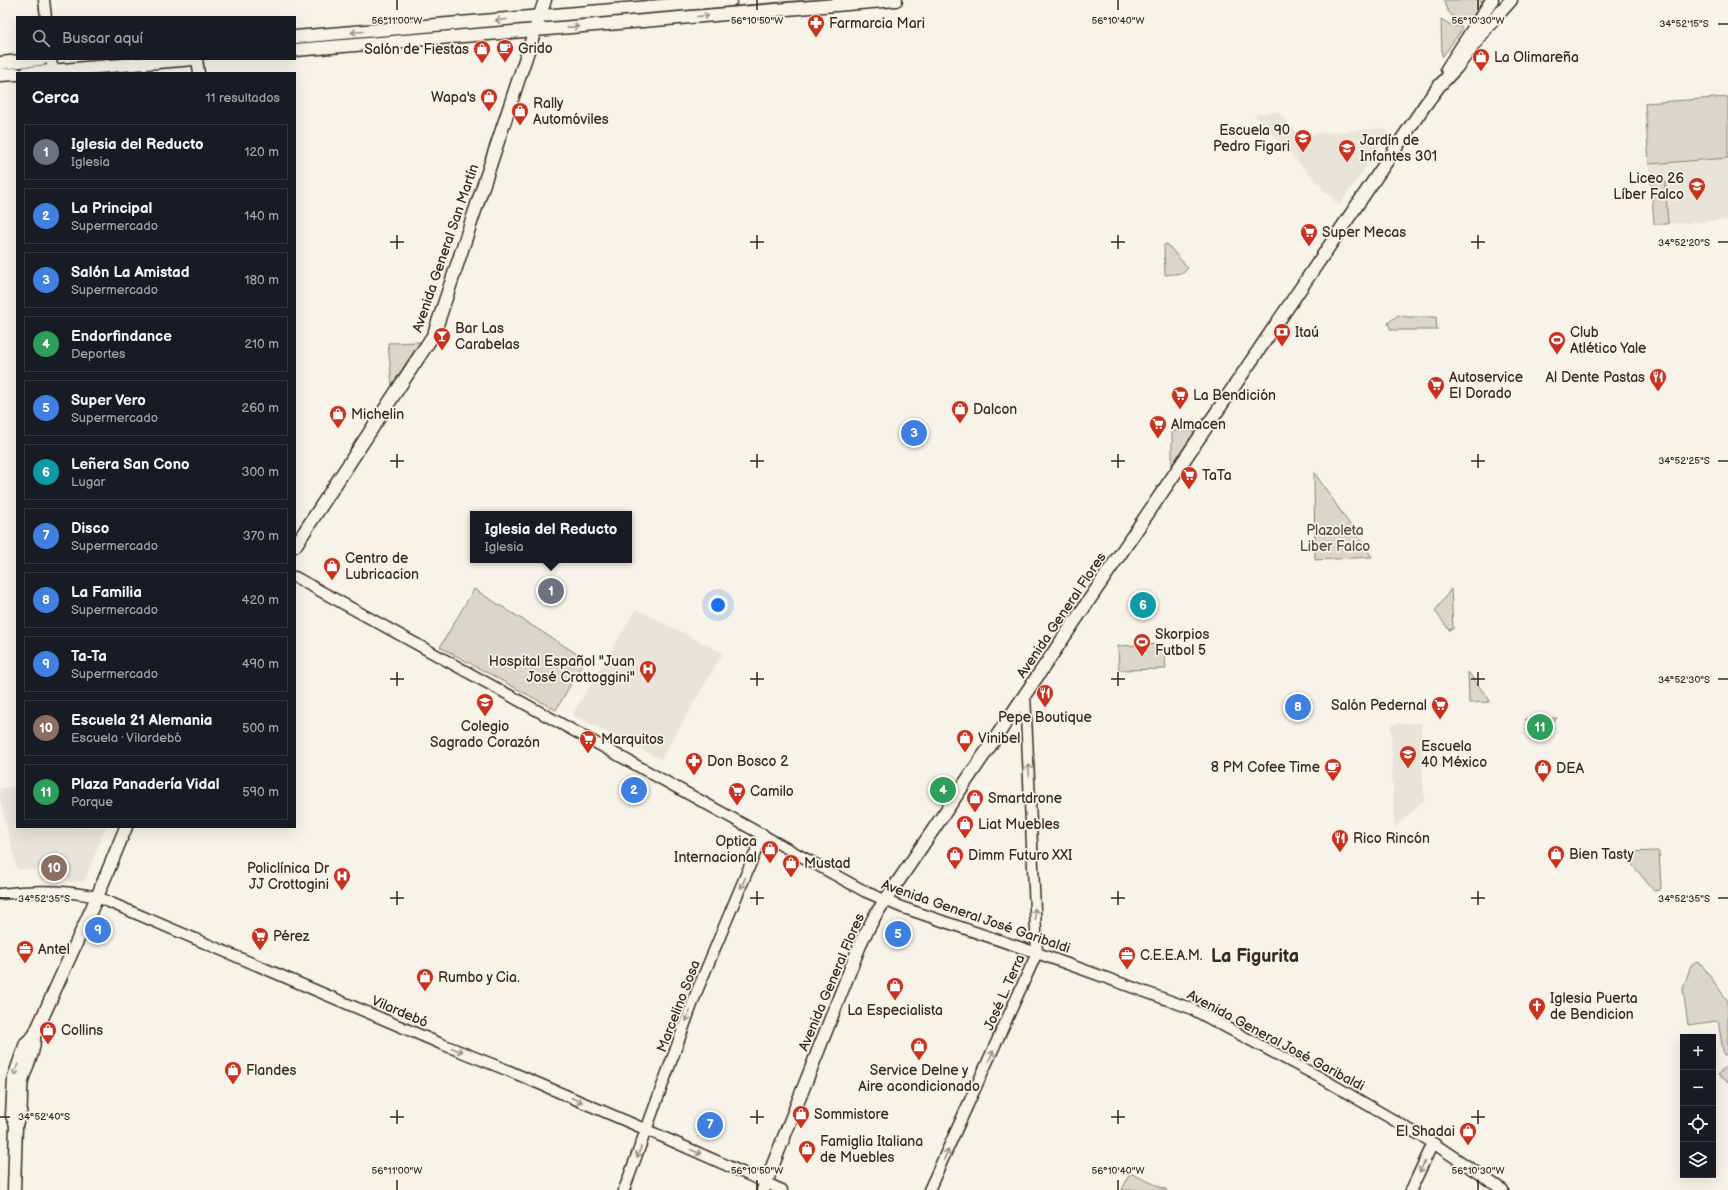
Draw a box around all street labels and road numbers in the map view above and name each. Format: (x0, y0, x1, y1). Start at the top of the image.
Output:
street label: Avenida General San Martín (409, 162, 482, 335)
street label: Avenida General Flores (1013, 549, 1110, 681)
street label: Avenida General José Garibaldi (879, 876, 1073, 957)
street label: Avenida General Flores (795, 911, 868, 1054)
street label: José L. Terra (980, 952, 1029, 1033)
street label: Marcelino Sosa (653, 958, 704, 1055)
street label: Avenida General José Garibaldi (1184, 986, 1368, 1095)
street label: Vilardebó (369, 992, 431, 1031)

